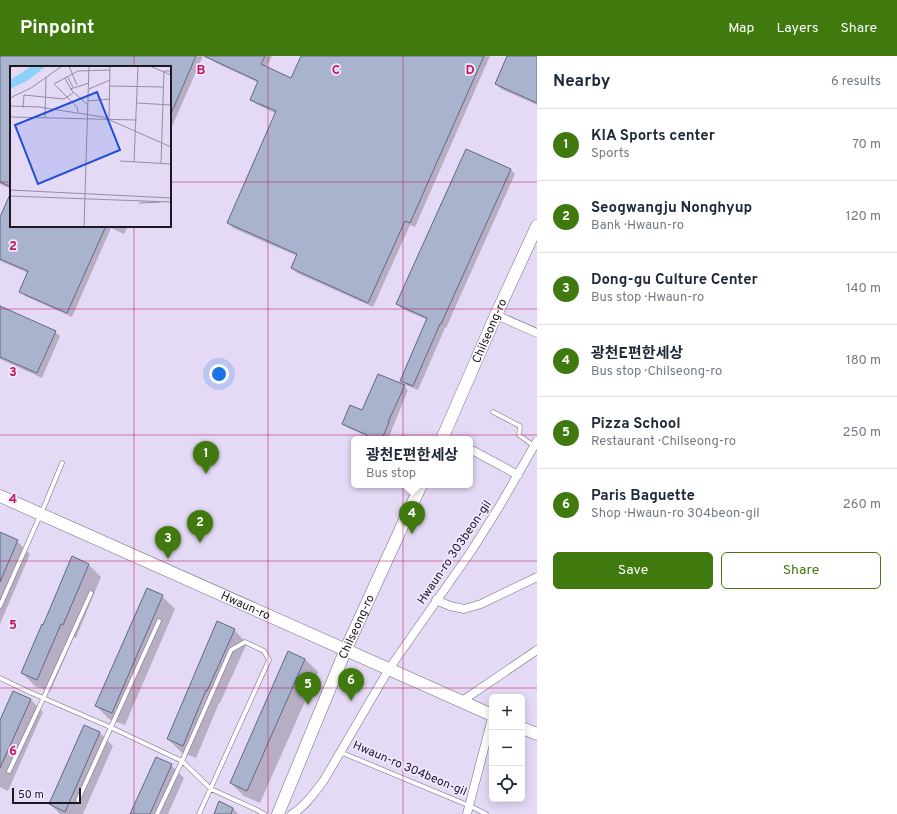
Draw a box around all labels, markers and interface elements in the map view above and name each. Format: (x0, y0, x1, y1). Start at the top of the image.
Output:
text: Pinpoint (20, 16, 95, 40)
text: Map (728, 20, 754, 37)
text: Layers (776, 20, 818, 37)
text: Share (840, 20, 877, 37)
text: B (197, 63, 206, 79)
text: C (332, 63, 340, 79)
text: D (465, 63, 475, 79)
inset map (10, 66, 171, 227)
text: Nearby (553, 71, 610, 93)
text: 6 results (831, 74, 881, 90)
text: KIA Sports center (591, 127, 715, 146)
text: 1 (563, 137, 569, 153)
text: 70 m (852, 137, 881, 153)
text: Sports (591, 146, 630, 162)
text: Seogwangju Nonghyup (591, 199, 752, 218)
text: 2 (562, 209, 570, 225)
text: 120 m (846, 209, 881, 225)
text: Bank · Hwaun-ro (591, 218, 684, 234)
text: 2 (9, 239, 17, 255)
text: Dong-gu Culture Center (591, 271, 758, 290)
text: 3 (562, 281, 570, 297)
text: 140 m (846, 281, 881, 297)
text: Bus stop · Hwaun-ro (591, 290, 704, 306)
street label: Chilseong-ro (469, 296, 512, 366)
text: 광천E편한세상 (591, 345, 683, 364)
text: 4 (562, 353, 570, 369)
text: 180 m (846, 353, 881, 369)
your location (209, 364, 229, 384)
text: Bus stop · Chilseong-ro (591, 364, 722, 380)
text: 3 (9, 365, 17, 381)
text: Pizza School (591, 415, 681, 434)
text: 5 (562, 425, 570, 441)
text: 250 m (843, 425, 881, 441)
text: Restaurant · Chilseong-ro (591, 434, 736, 450)
popup (351, 436, 473, 488)
pin: 1 (193, 441, 219, 474)
text: 광천E편한세상 (366, 447, 458, 466)
text: Bus stop (366, 466, 416, 482)
text: Paris Baguette (591, 487, 695, 506)
text: 4 (9, 492, 17, 508)
street label: Hwaun-ro 303beon-gil (414, 497, 496, 608)
text: 6 (562, 497, 570, 513)
text: 260 m (843, 497, 881, 513)
pin: 4 (399, 501, 425, 534)
text: Shop · Hwaun-ro 304beon-gil (591, 506, 760, 522)
pin: 2 (187, 510, 213, 543)
pin: 3 (155, 526, 181, 559)
button: Save (553, 552, 713, 589)
button: Share (721, 552, 881, 589)
street label: Hwaun-ro (218, 588, 273, 624)
street label: Chilseong-ro (336, 592, 379, 662)
text: 5 (9, 618, 17, 634)
pin: 6 (338, 668, 364, 701)
pin: 5 (295, 672, 321, 705)
map controls (489, 694, 525, 802)
button: + (489, 694, 525, 730)
button: − (489, 730, 525, 766)
street label: Hwaun-ro 304beon-gil (350, 738, 469, 800)
text: 6 (9, 744, 17, 760)
button: locate (489, 766, 525, 802)
scale bar (12, 786, 81, 805)
text: 50 m (18, 788, 44, 802)

